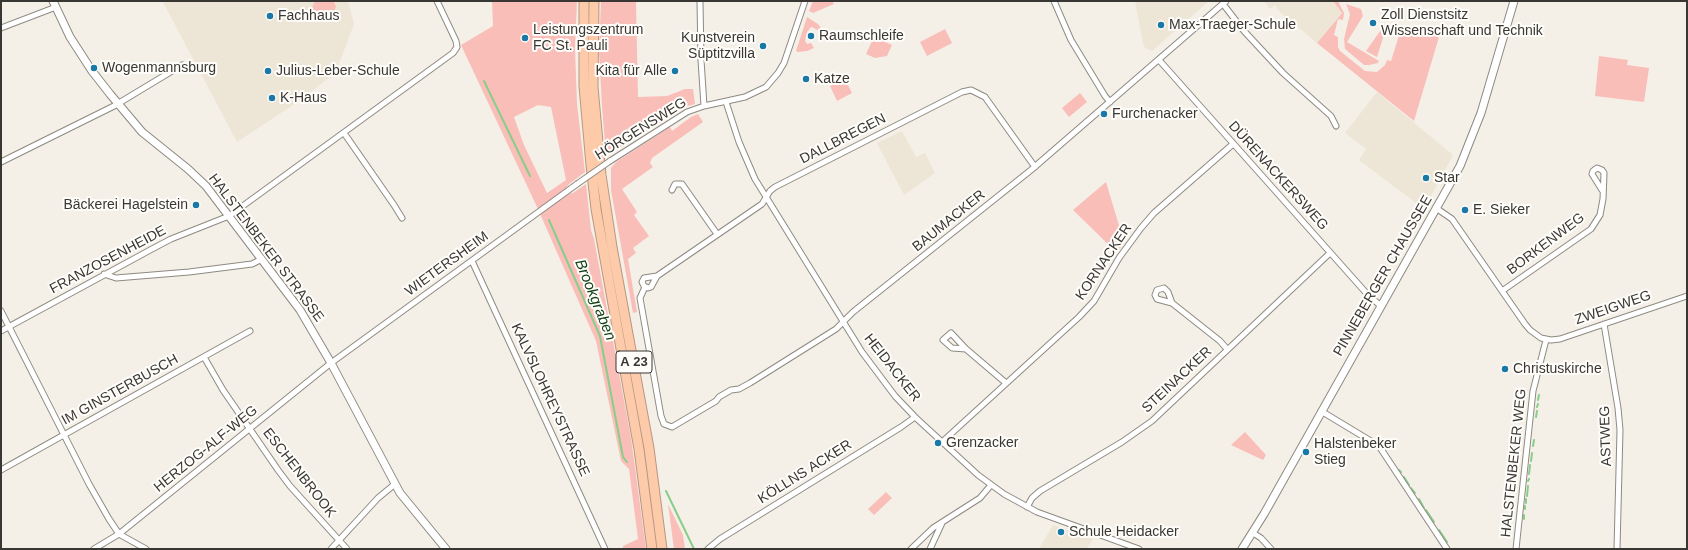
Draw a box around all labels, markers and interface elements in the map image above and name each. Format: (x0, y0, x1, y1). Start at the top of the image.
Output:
place label: Zoll Dienstsitz Wissenschaft und Technik (1381, 7, 1543, 40)
place label: Fachhaus (278, 8, 339, 24)
marker: Fachhaus (265, 11, 275, 21)
place label: Max-Traeger-Schule (1169, 17, 1296, 33)
marker: Zoll Dienstsitz Wissenschaft und Technik (1368, 18, 1378, 28)
marker: Max-Traeger-Schule (1156, 20, 1166, 30)
place label: Leistungszentrum FC St. Pauli (533, 22, 644, 54)
place label: Raumschleife (819, 28, 904, 44)
place label: Kunstverein Süptitzvilla (681, 30, 755, 62)
marker: Raumschleife (806, 31, 816, 41)
marker: Leistungszentrum FC St. Pauli (520, 33, 530, 43)
marker: Kunstverein Süptitzvilla (758, 41, 768, 51)
place label: Wogenmannsburg (102, 60, 216, 76)
marker: Wogenmannsburg (89, 63, 99, 73)
place label: Julius-Leber-Schule (276, 63, 400, 79)
place label: Kita für Alle (595, 63, 667, 79)
marker: Julius-Leber-Schule (263, 66, 273, 76)
marker: Kita für Alle (670, 66, 680, 76)
place label: Katze (814, 71, 850, 87)
marker: Katze (801, 74, 811, 84)
place label: K-Haus (280, 90, 327, 106)
marker: K-Haus (267, 93, 277, 103)
street label: HÖRGENSWEG (592, 94, 690, 164)
place label: Furchenacker (1112, 106, 1198, 122)
marker: Furchenacker (1099, 109, 1109, 119)
street label: DALLBREGEN (797, 110, 889, 168)
street label: DÜRENACKERSWEG (1225, 118, 1331, 234)
place label: Star (1434, 170, 1460, 186)
street label: HALSTENBEKER STRASSE (205, 171, 327, 325)
marker: Star (1421, 173, 1431, 183)
street label: BAUMACKER (909, 187, 989, 255)
street label: PINNEBERGER CHAUSSEE (1330, 193, 1436, 359)
place label: Bäckerei Hagelstein (63, 197, 188, 213)
marker: Bäckerei Hagelstein (191, 200, 201, 210)
place label: E. Sieker (1473, 202, 1530, 218)
marker: E. Sieker (1460, 205, 1470, 215)
street label: BORKENWEG (1504, 209, 1588, 279)
street label: KORNACKER (1072, 221, 1136, 303)
street label: FRANZOSENHEIDE (47, 222, 169, 298)
street label: WIETERSHEIM (402, 228, 492, 300)
water label: Brookgraben (571, 257, 619, 343)
street label: ZWEIGWEG (1573, 287, 1653, 329)
street label: KALVSLOHREYSTRASSE (507, 321, 593, 479)
street label: HEIDACKER (860, 331, 924, 405)
street label: STEINACKER (1139, 343, 1215, 417)
street label: IM GINSTERBUSCH (59, 351, 181, 429)
road number: A 23 (616, 351, 652, 373)
place label: Christuskirche (1513, 361, 1602, 377)
marker: Christuskirche (1500, 364, 1510, 374)
street label: HALSTENBEKER WEG (1498, 388, 1530, 538)
street label: HERZOG-ALF-WEG (151, 402, 261, 496)
street label: ASTWEG (1597, 405, 1615, 467)
street label: ESCHENBROOK (259, 425, 339, 521)
place label: Grenzacker (946, 435, 1018, 451)
street label: KÖLLNS ACKER (755, 436, 855, 508)
place label: Halstenbeker Stieg (1314, 436, 1396, 468)
marker: Grenzacker (933, 438, 943, 448)
marker: Halstenbeker Stieg (1301, 447, 1311, 457)
place label: Schule Heidacker (1069, 524, 1179, 540)
marker: Schule Heidacker (1056, 527, 1066, 537)

